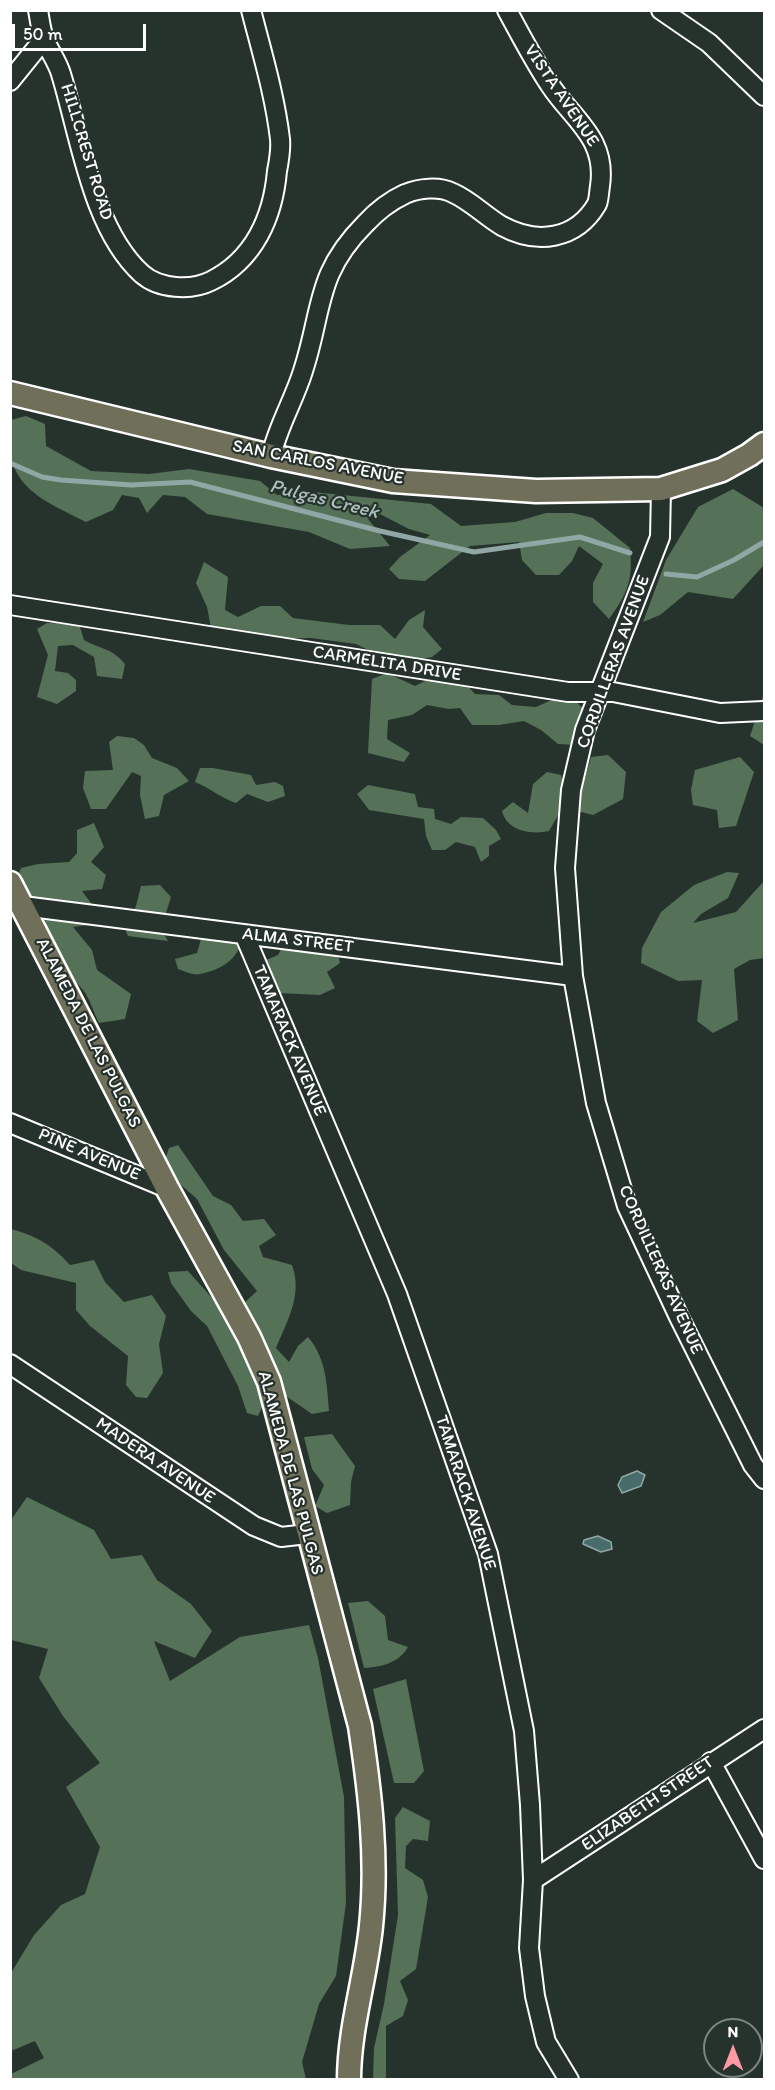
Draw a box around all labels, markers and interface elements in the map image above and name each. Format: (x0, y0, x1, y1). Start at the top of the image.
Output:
scale bar (15, 12, 148, 50)
text: 50 m (23, 23, 63, 45)
street label: VISTA AVENUE (519, 41, 603, 151)
street label: HILLCREST ROAD (55, 81, 117, 223)
street label: SAN CARLOS AVENUE (231, 436, 405, 490)
water label: Pulgas Creek (267, 475, 381, 525)
street label: CORDILLERAS AVENUE (573, 572, 655, 752)
street label: CARMELITA DRIVE (311, 642, 463, 686)
street label: ALMA STREET (241, 923, 355, 959)
street label: ALAMEDA DE LAS PULGAS (31, 934, 145, 1132)
street label: TAMARACK AVENUE (247, 962, 331, 1120)
street label: PINE AVENUE (35, 1124, 143, 1186)
street label: CORDILLERAS AVENUE (613, 1182, 707, 1358)
street label: ALAMEDA DE LAS PULGAS (252, 1369, 328, 1577)
street label: MADERA AVENUE (91, 1413, 219, 1509)
street label: TAMARACK AVENUE (430, 1413, 500, 1573)
street label: ELIZABETH STREET (578, 1752, 718, 1856)
north arrow (703, 2018, 763, 2078)
text: N (728, 2022, 738, 2041)

